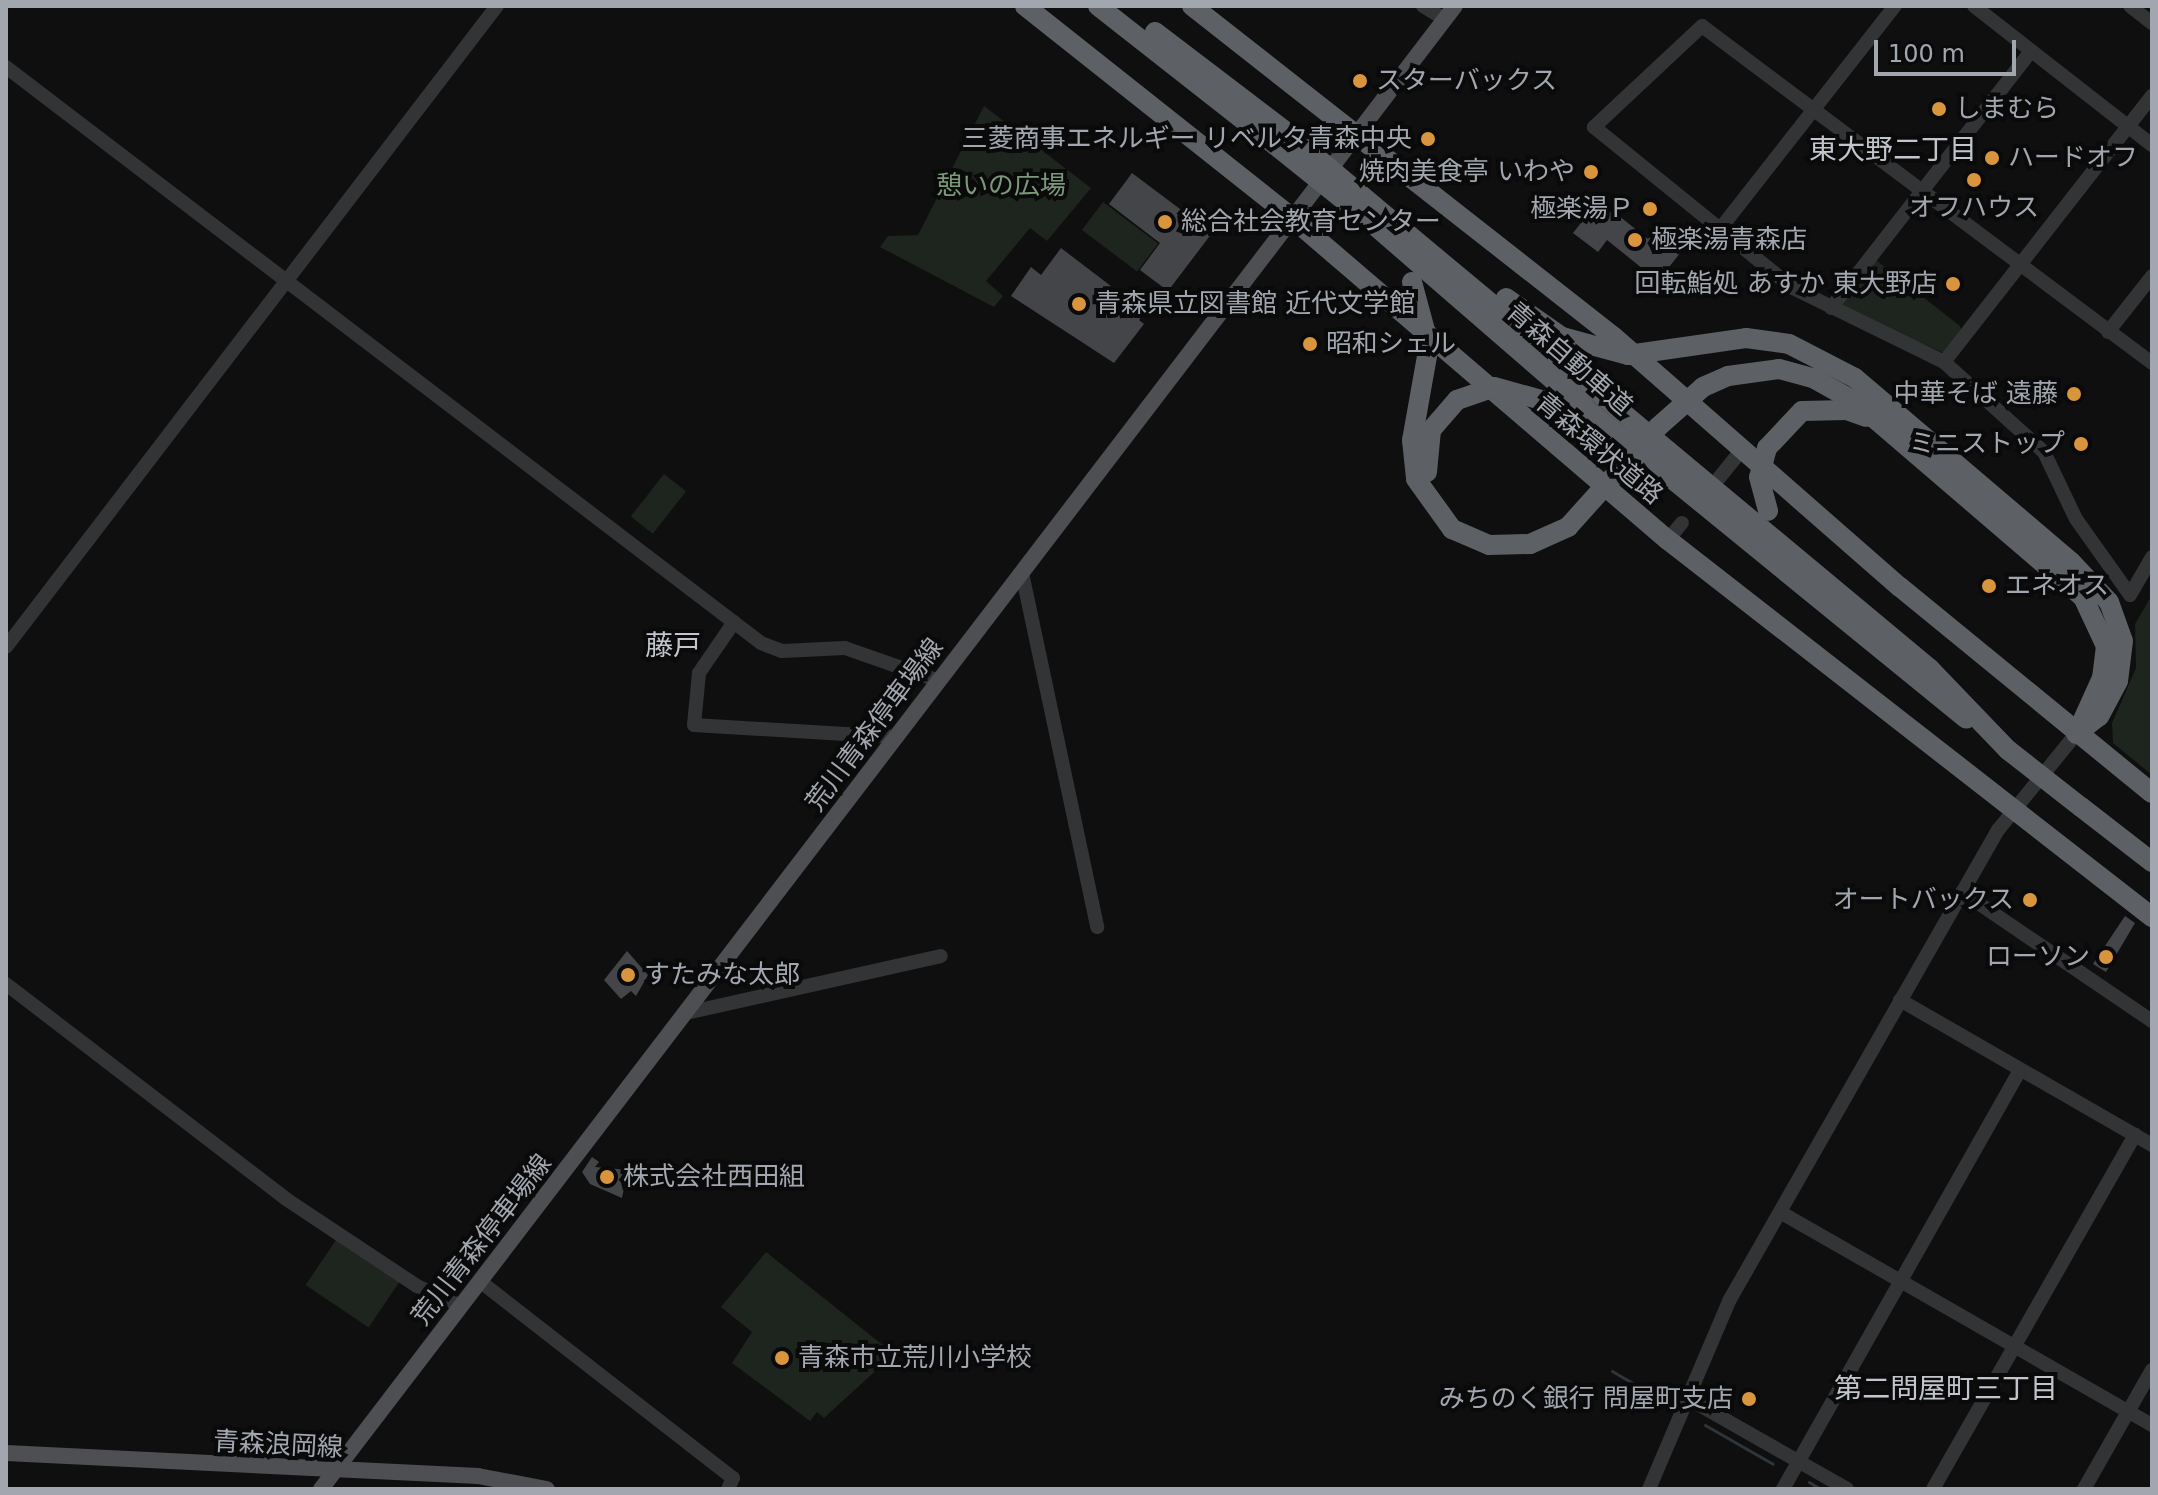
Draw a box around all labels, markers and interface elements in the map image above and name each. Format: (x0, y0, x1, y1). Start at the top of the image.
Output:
scale bar (1878, 24, 2020, 74)
text: 100 m (1888, 40, 1965, 68)
place label: スターバックス (1376, 65, 1558, 97)
marker: スターバックス (1351, 72, 1369, 90)
place label: しまむら (1955, 93, 2059, 125)
marker: しまむら (1930, 100, 1948, 118)
place label: 三菱商事エネルギー リベルタ青森中央 (962, 123, 1412, 155)
marker: 三菱商事エネルギー リベルタ青森中央 (1419, 130, 1437, 148)
district label: 東大野二丁目 (1809, 133, 1977, 167)
place label: ハードオフ (2008, 142, 2138, 174)
marker: ハードオフ (1983, 149, 2001, 167)
place label: 焼肉美食亭 いわや (1359, 156, 1575, 188)
marker: 焼肉美食亭 いわや (1582, 163, 1600, 181)
park label: 憩いの広場 (936, 170, 1066, 202)
marker: オフハウス (1965, 171, 1983, 189)
place label: オフハウス (1909, 192, 2039, 224)
place label: 極楽湯Ｐ (1530, 193, 1634, 225)
marker: 極楽湯Ｐ (1641, 200, 1659, 218)
place label: 総合社会教育センター (1181, 206, 1441, 238)
marker: 総合社会教育センター (1156, 213, 1174, 231)
place label: 極楽湯青森店 (1651, 224, 1807, 256)
marker: 極楽湯青森店 (1626, 231, 1644, 249)
place label: 回転鮨処 あすか 東大野店 (1634, 268, 1937, 300)
marker: 回転鮨処 あすか 東大野店 (1944, 275, 1962, 293)
place label: 青森県立図書館 近代文学館 (1095, 288, 1415, 320)
marker: 青森県立図書館 近代文学館 (1070, 295, 1088, 313)
street label: 青森自動車道 (1500, 296, 1638, 422)
place label: 昭和シェル (1326, 328, 1456, 360)
marker: 昭和シェル (1301, 335, 1319, 353)
place label: 中華そば 遠藤 (1894, 378, 2058, 410)
marker: 中華そば 遠藤 (2065, 385, 2083, 403)
street label: 青森環状道路 (1529, 387, 1669, 511)
place label: ミニストップ (1909, 428, 2065, 460)
marker: ミニストップ (2072, 435, 2090, 453)
place label: エネオス (2005, 570, 2109, 602)
marker: エネオス (1980, 577, 1998, 595)
district label: 藤戸 (645, 629, 701, 663)
street label: 荒川青森停車場線 (800, 633, 950, 817)
place label: オートバックス (1832, 884, 2014, 916)
marker: オートバックス (2021, 891, 2039, 909)
place label: ローソン (1986, 941, 2090, 973)
marker: ローソン (2097, 948, 2115, 966)
place label: すたみな太郎 (644, 959, 800, 991)
marker: すたみな太郎 (619, 966, 637, 984)
street label: 荒川青森停車場線 (406, 1148, 558, 1332)
place label: 株式会社西田組 (623, 1161, 805, 1193)
marker: 株式会社西田組 (598, 1168, 616, 1186)
place label: 青森市立荒川小学校 (798, 1342, 1032, 1374)
marker: 青森市立荒川小学校 (773, 1349, 791, 1367)
district label: 第二問屋町三丁目 (1834, 1372, 2058, 1406)
place label: みちのく銀行 問屋町支店 (1439, 1383, 1733, 1415)
marker: みちのく銀行 問屋町支店 (1740, 1390, 1758, 1408)
street label: 青森浪岡線 (212, 1426, 344, 1464)

